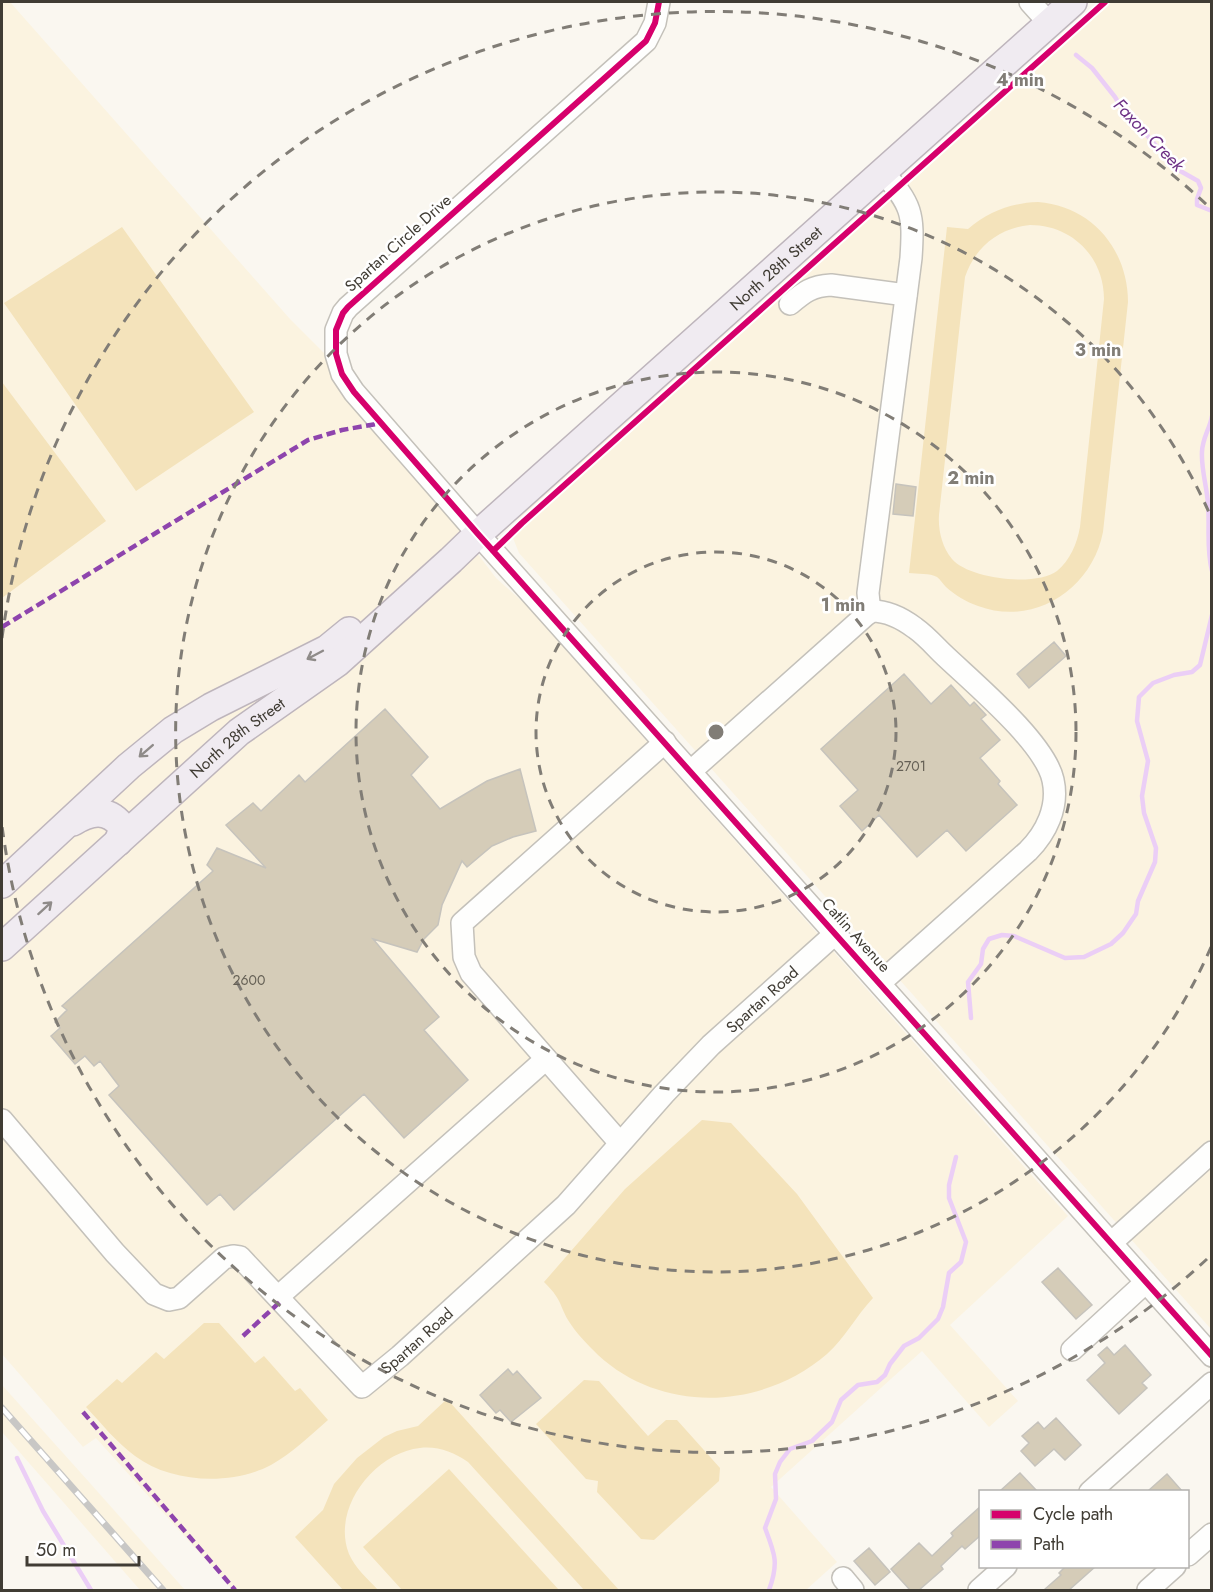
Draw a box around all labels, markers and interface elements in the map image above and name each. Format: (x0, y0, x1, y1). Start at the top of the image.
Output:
text: 4 min (996, 67, 1044, 93)
water label: Faxon Creek (1107, 93, 1191, 178)
street label: Spartan Circle Drive (340, 189, 456, 297)
street label: North 28th Street (724, 220, 827, 316)
text: 3 min (1075, 337, 1121, 363)
text: 2 min (947, 465, 995, 491)
text: 1 min (821, 592, 865, 618)
one-way arrow (307, 649, 324, 661)
street label: North 28th Street (184, 692, 289, 783)
centre of rings (706, 722, 726, 742)
one-way arrow (138, 745, 154, 758)
house number: 2701 (896, 756, 926, 776)
street label: Catlin Avenue (816, 893, 896, 977)
one-way arrow (37, 901, 52, 915)
street label: Spartan Road (721, 961, 803, 1038)
house number: 2600 (233, 970, 265, 990)
street label: Spartan Road (375, 1302, 458, 1379)
legend (979, 1490, 1189, 1568)
text: Cycle path (1033, 1501, 1113, 1527)
scale bar (27, 1529, 140, 1567)
text: Path (1033, 1531, 1065, 1557)
text: 50 m (36, 1537, 76, 1563)

